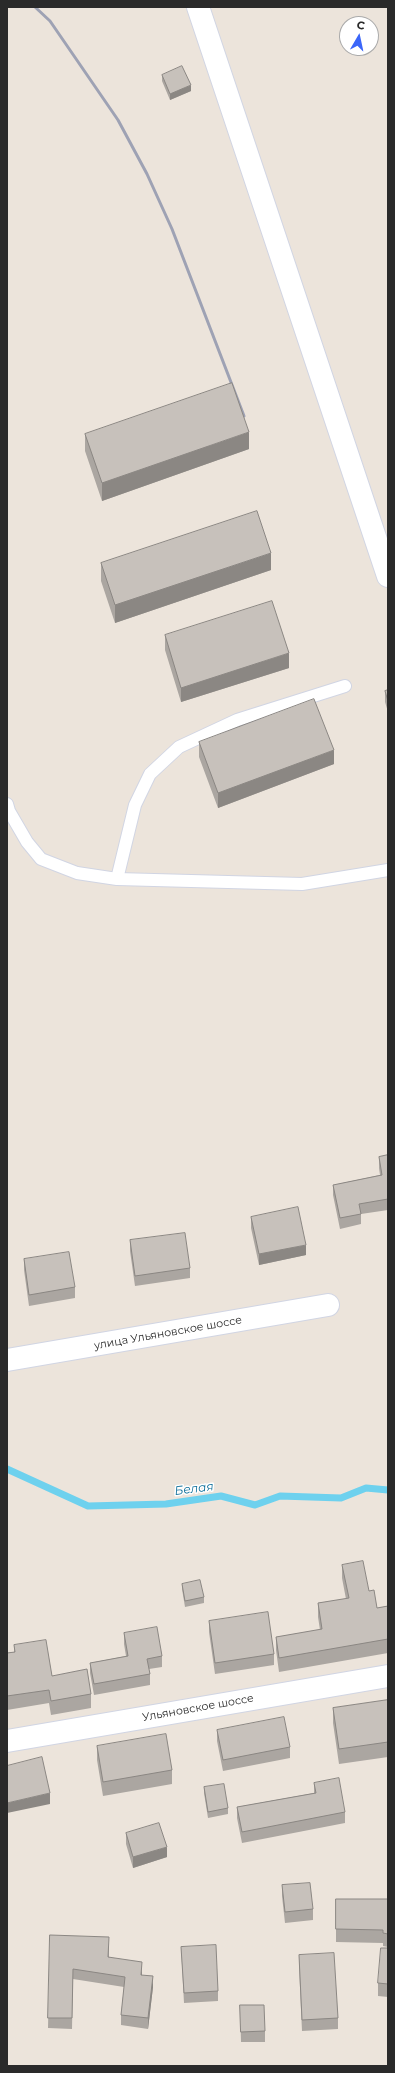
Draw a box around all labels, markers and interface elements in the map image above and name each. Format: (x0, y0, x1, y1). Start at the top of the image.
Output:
north arrow (339, 16, 379, 56)
text: С (356, 18, 366, 33)
street label: улица Ульяновское шоссе (93, 1313, 243, 1353)
water label: Белая (174, 1479, 214, 1499)
street label: Ульяновское шоссе (141, 1692, 255, 1724)

